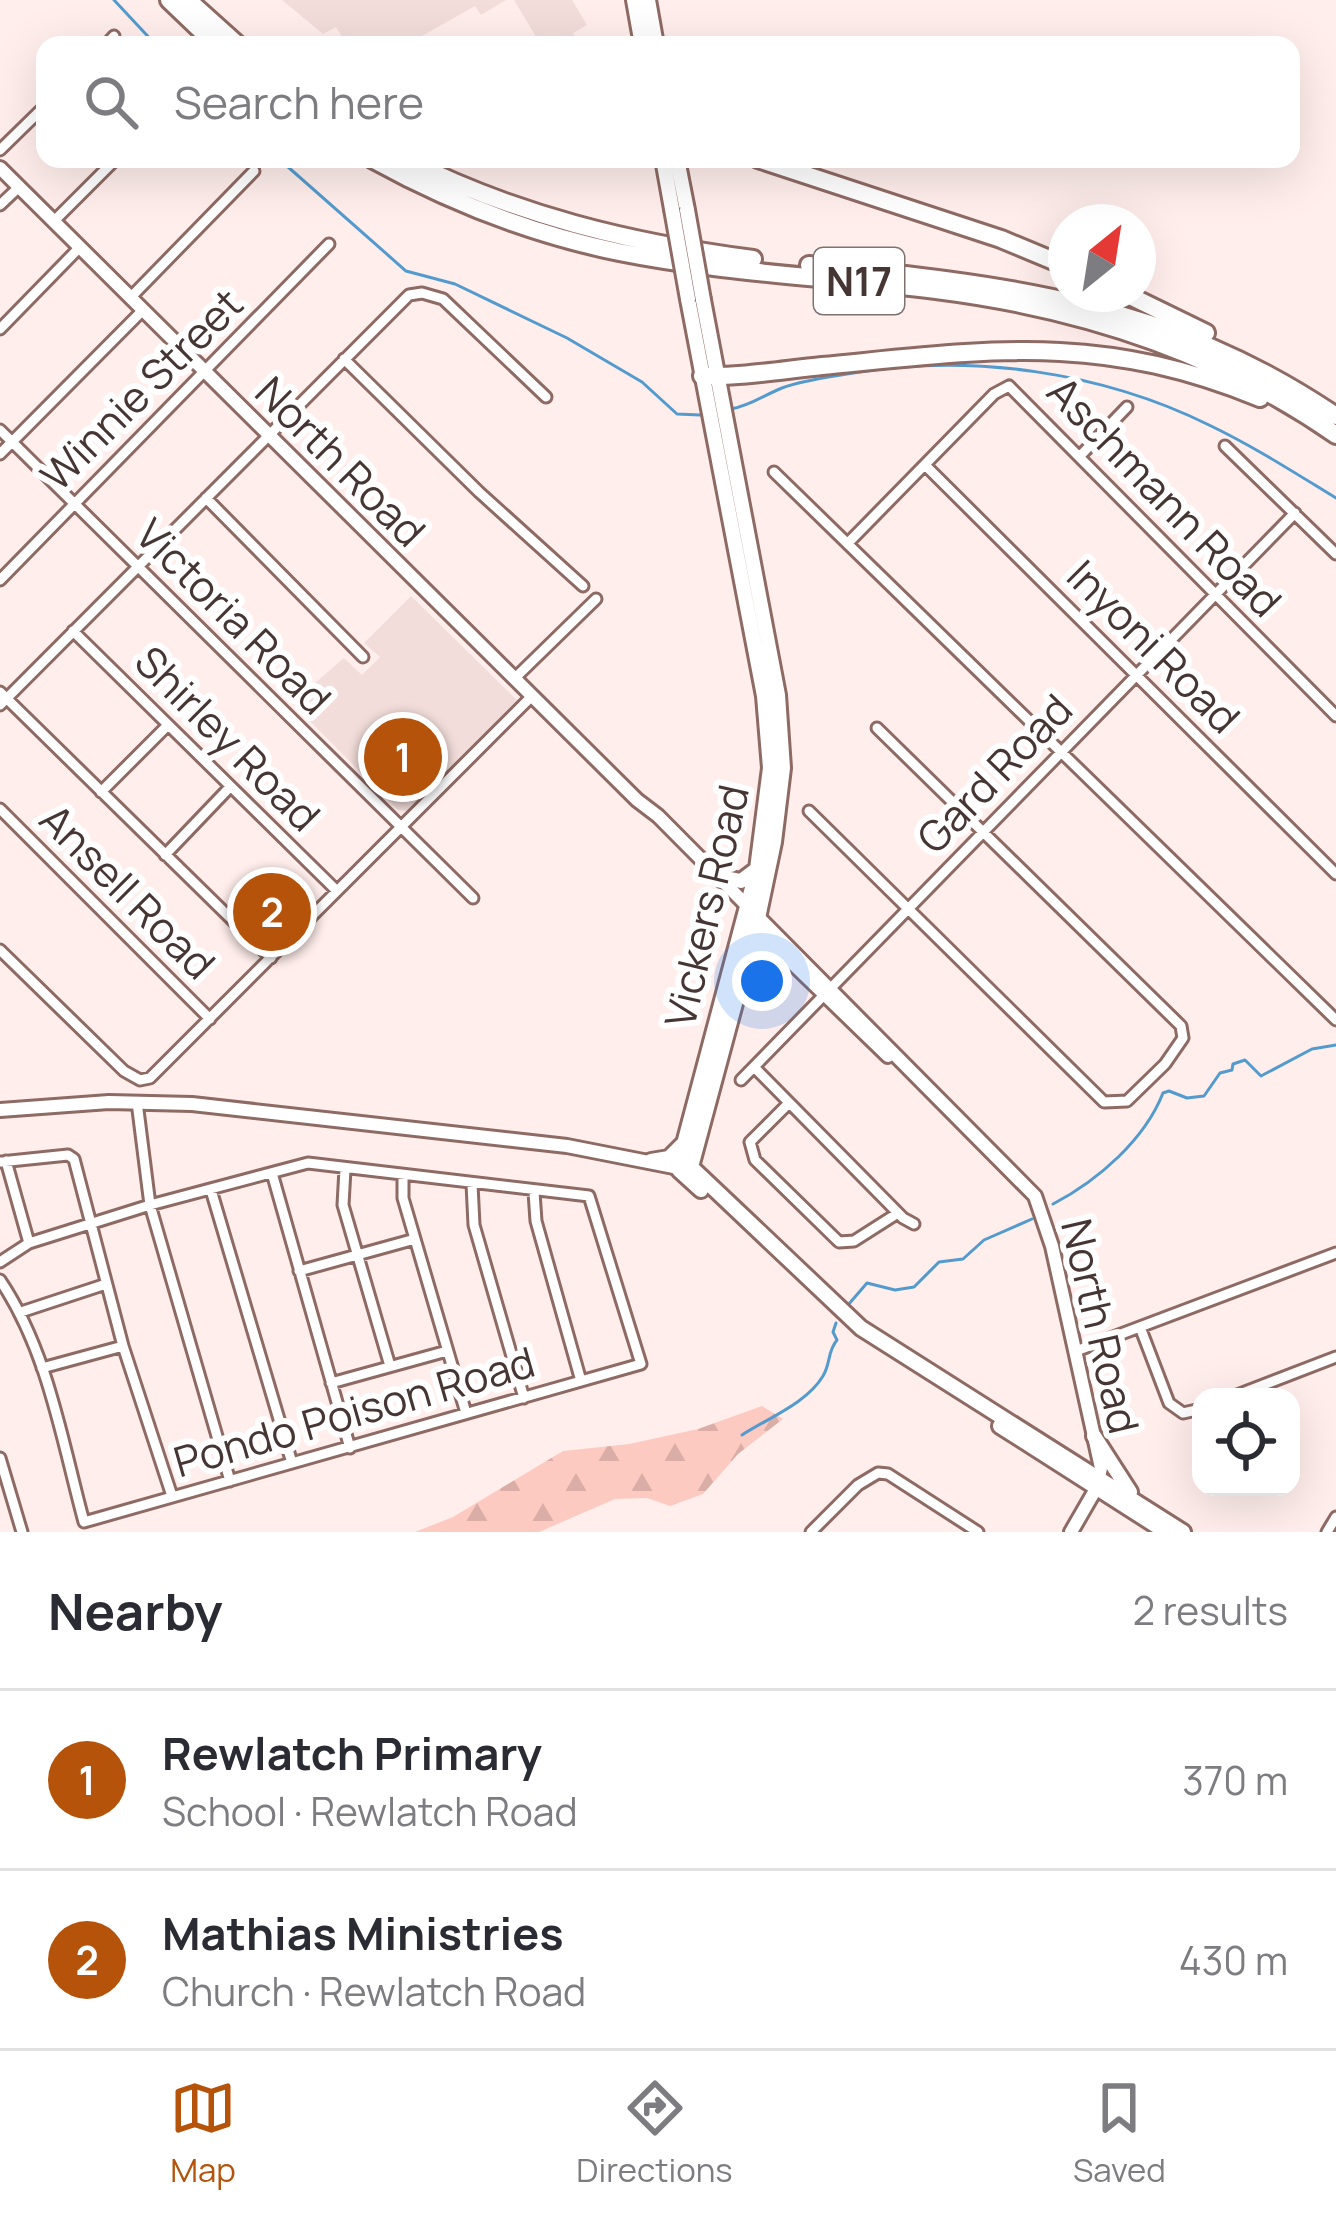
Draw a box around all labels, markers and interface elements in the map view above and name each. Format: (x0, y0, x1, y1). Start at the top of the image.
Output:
search box (36, 36, 1300, 168)
icon: search (78, 69, 144, 135)
text: Search here (174, 71, 424, 133)
north arrow (1048, 204, 1156, 312)
road number: N17 (814, 248, 904, 314)
street label: Winnie Street (27, 275, 255, 503)
street label: North Road (243, 363, 439, 559)
street label: Aschmann Road (1035, 363, 1295, 629)
street label: Victoria Road (123, 505, 345, 727)
street label: Inyoni Road (1055, 547, 1253, 745)
street label: Shirley Road (123, 633, 333, 843)
street label: Gard Road (903, 681, 1085, 865)
pin: 1 (364, 712, 442, 802)
street label: Vickers Road (650, 779, 762, 1033)
street label: Ansell Road (28, 791, 228, 991)
pin: 2 (233, 867, 311, 957)
your location (732, 951, 792, 1011)
street label: North Road (1048, 1213, 1154, 1439)
street label: Pondo Poison Road (167, 1332, 541, 1490)
map controls (1192, 1388, 1300, 1496)
button: locate (1192, 1388, 1300, 1496)
text: Nearby (48, 1576, 223, 1645)
text: 2 results (1133, 1583, 1288, 1637)
text: Rewlatch Primary (162, 1722, 542, 1784)
text: 1 (78, 1753, 96, 1807)
text: 370 m (1182, 1753, 1288, 1807)
text: School · Rewlatch Road (162, 1784, 578, 1838)
text: Mathias Ministries (162, 1902, 564, 1964)
text: 2 (75, 1933, 99, 1987)
text: 430 m (1179, 1933, 1288, 1987)
text: Church · Rewlatch Road (162, 1964, 586, 2018)
tab: Map (170, 2075, 236, 2192)
tab: Directions (576, 2075, 733, 2192)
tab: Saved (1073, 2075, 1166, 2192)

